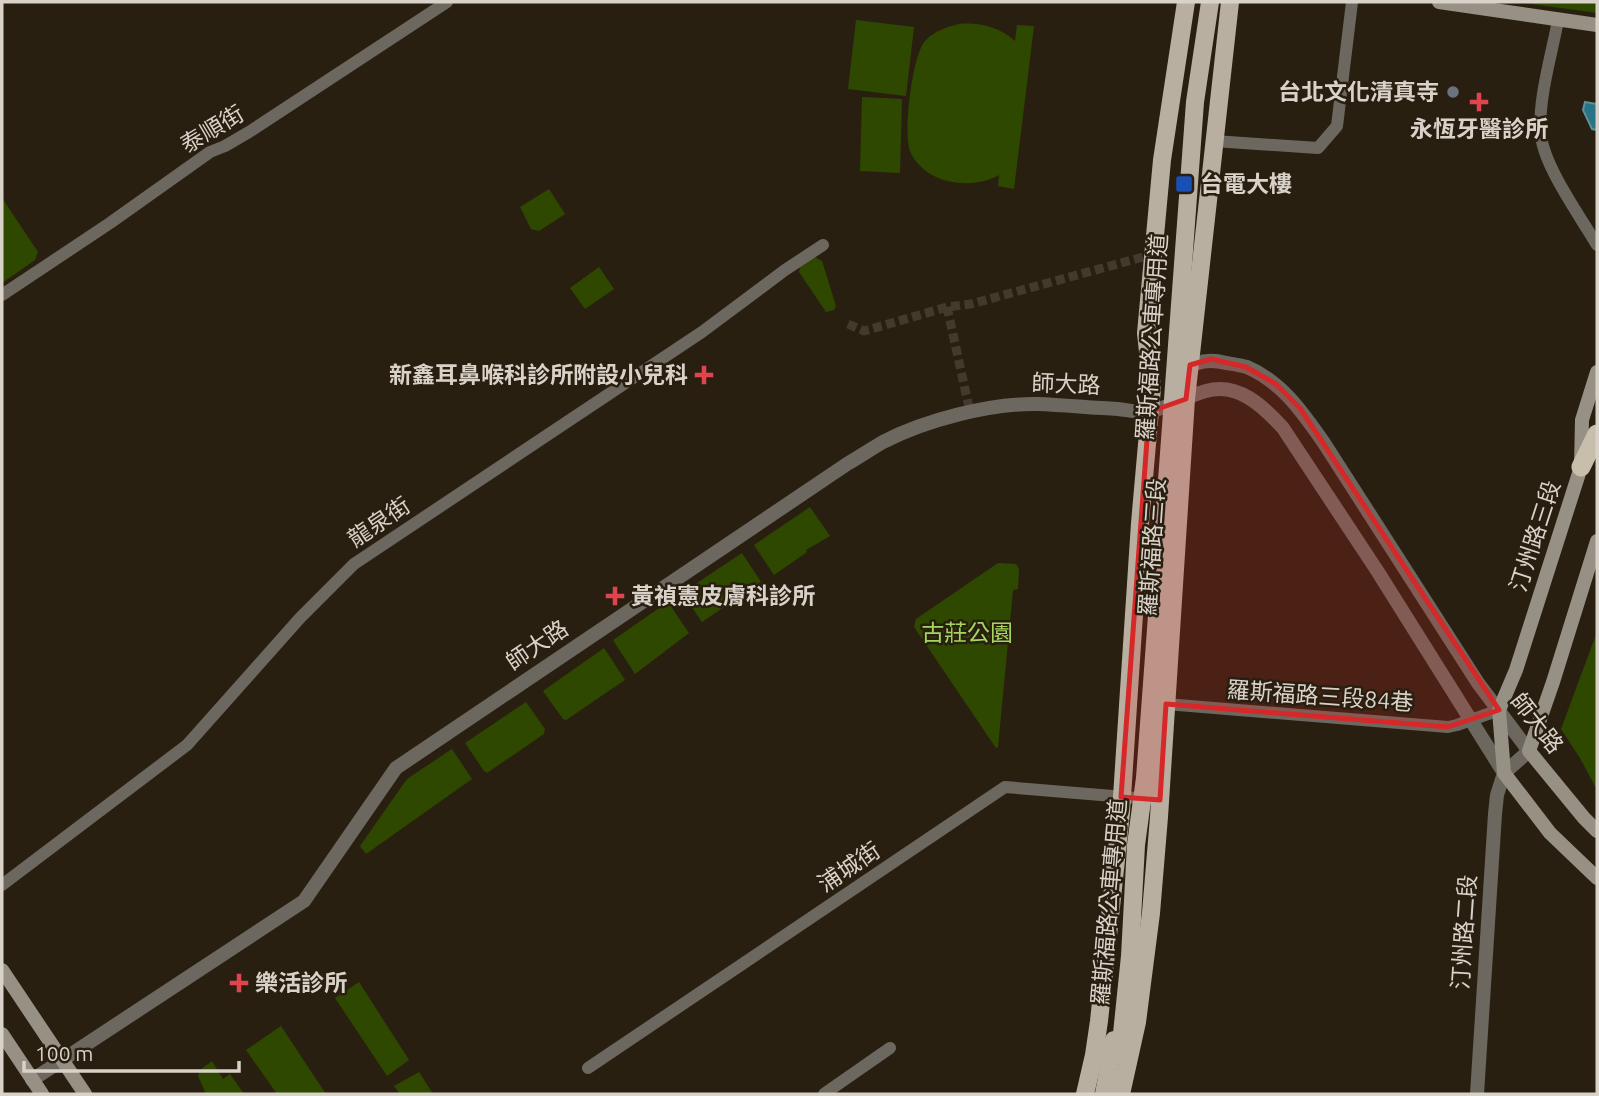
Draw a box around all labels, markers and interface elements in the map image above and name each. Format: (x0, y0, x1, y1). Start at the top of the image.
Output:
place label: 台北文化清真寺 (1278, 79, 1439, 104)
marker: 台北文化清真寺 (1445, 84, 1461, 100)
marker: 永恆牙醫診所 (1469, 92, 1489, 112)
street label: 泰順街 (176, 100, 248, 157)
place label: 永恆牙醫診所 (1410, 116, 1548, 141)
place label: 台電大樓 (1200, 171, 1292, 196)
marker: 台電大樓 (1174, 174, 1194, 194)
street label: 羅斯福路公車專用道 (1132, 233, 1171, 441)
place label: 新鑫耳鼻喉科診所附設小兒科 (389, 362, 688, 387)
marker: 新鑫耳鼻喉科診所附設小兒科 (694, 365, 714, 385)
street label: 師大路 (1031, 370, 1101, 397)
street label: 羅斯福路三段 (1134, 477, 1169, 617)
street label: 汀州路三段 (1505, 477, 1564, 594)
street label: 龍泉街 (343, 492, 414, 551)
place label: 黃禎憲皮膚科診所 (631, 583, 815, 608)
marker: 黃禎憲皮膚科診所 (605, 586, 625, 606)
street label: 師大路 (501, 615, 572, 674)
park label: 古莊公園 (921, 620, 1013, 645)
street label: 羅斯福路三段84巷 (1226, 677, 1414, 714)
street label: 師大路 (1506, 688, 1568, 758)
street label: 羅斯福路公車專用道 (1087, 798, 1130, 1006)
street label: 浦城街 (813, 837, 884, 896)
street label: 汀州路二段 (1447, 874, 1480, 990)
place label: 樂活診所 (255, 970, 347, 995)
marker: 樂活診所 (229, 973, 249, 993)
scale bar (24, 1030, 240, 1074)
text: 100 m (35, 1041, 93, 1065)

